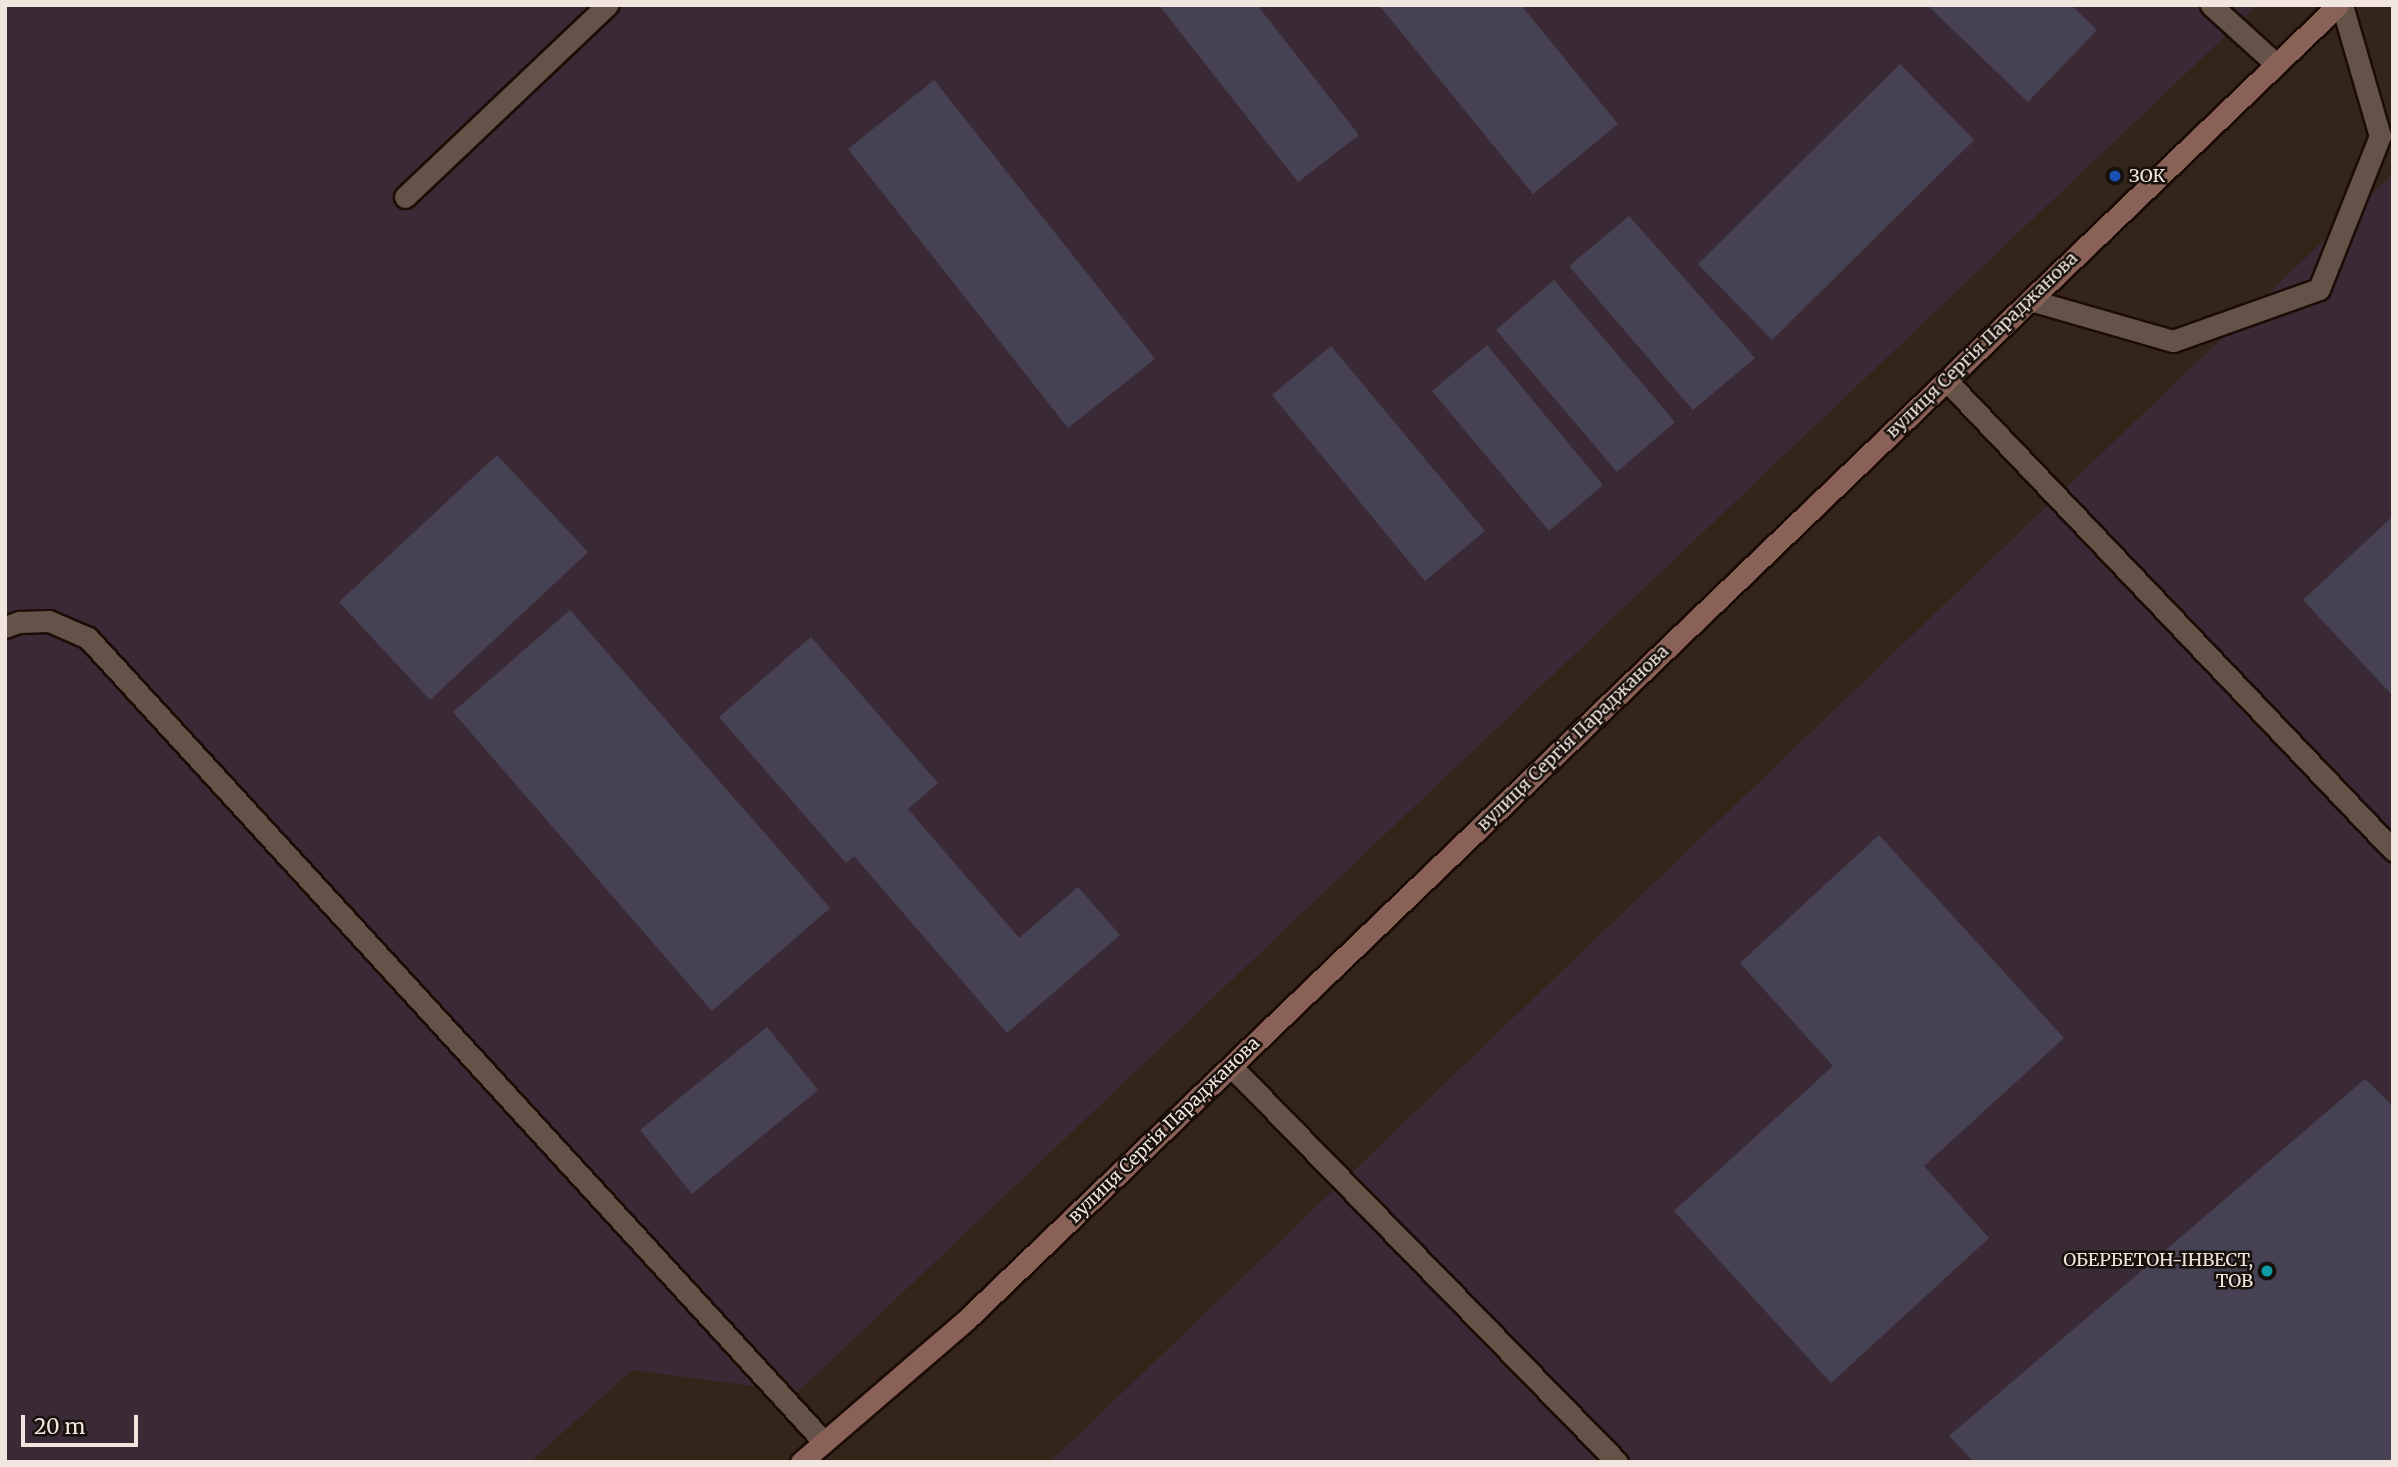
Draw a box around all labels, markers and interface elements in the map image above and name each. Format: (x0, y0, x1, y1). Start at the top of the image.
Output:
place label: ЗОК (2129, 165, 2165, 187)
marker: ЗОК (2107, 168, 2123, 184)
street label: вулиця Сергія Параджанова (1882, 248, 2082, 442)
street label: вулиця Сергія Параджанова (1473, 641, 1673, 835)
street label: вулиця Сергія Параджанова (1064, 1033, 1264, 1227)
place label: ОБЕРБЕТОН-ІНВЕСТ, ТОВ (2063, 1250, 2253, 1292)
marker: ОБЕРБЕТОН-ІНВЕСТ, ТОВ (2259, 1263, 2275, 1279)
scale bar (24, 1400, 142, 1444)
text: 20 m (34, 1413, 85, 1440)

